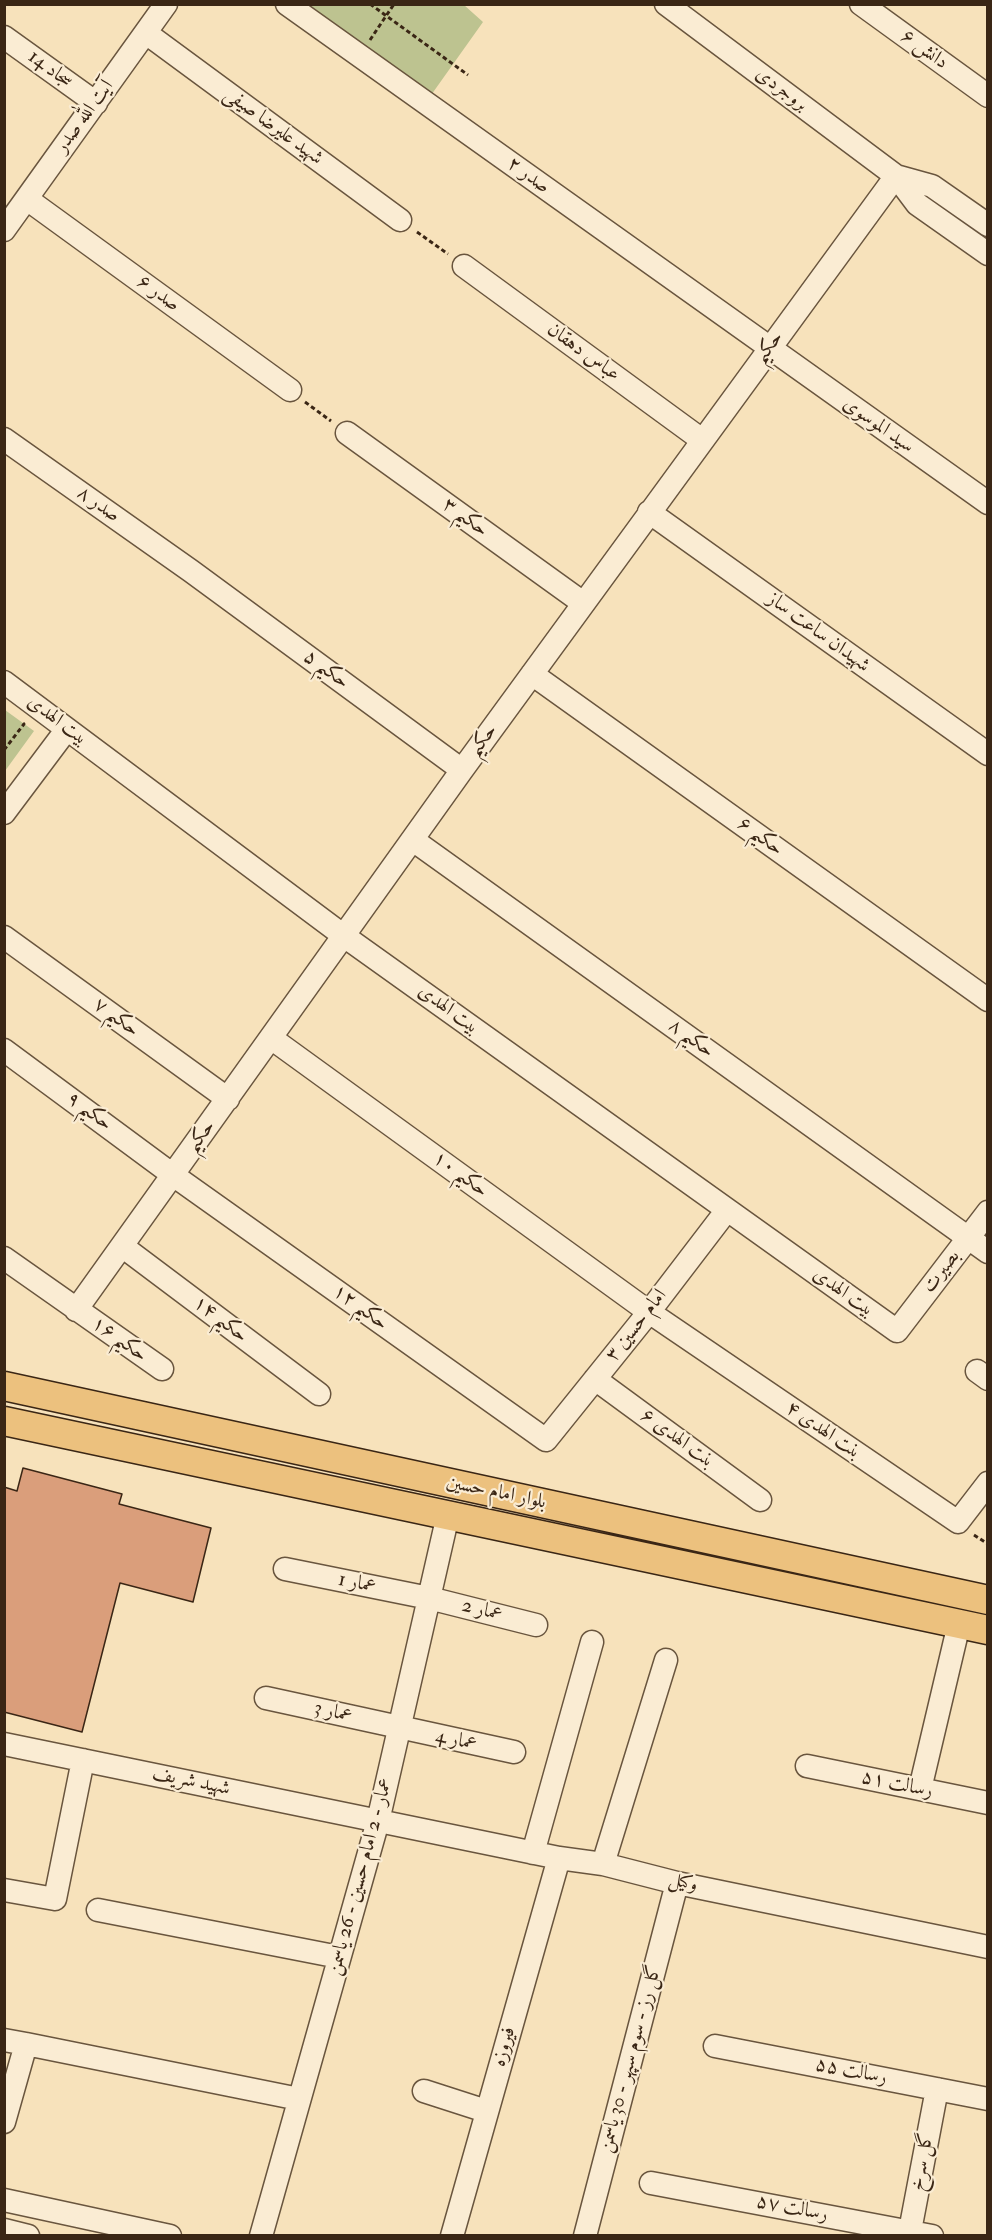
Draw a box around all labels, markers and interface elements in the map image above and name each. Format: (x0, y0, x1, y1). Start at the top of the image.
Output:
street label: دانش ۶ (896, 25, 952, 75)
street label: سجاد 14 (23, 46, 77, 94)
street label: بروجردی (750, 63, 812, 117)
street label: آیت الله صدر (50, 76, 120, 158)
street label: شهید علیرضا صیفی (219, 83, 327, 171)
street label: صدر ۲ (502, 152, 554, 200)
street label: صدر ۶ (132, 270, 184, 318)
street label: عباس دهقان (542, 318, 624, 388)
street label: حکیم (749, 327, 789, 369)
street label: سید الموسوی (838, 393, 918, 459)
street label: صدر ۸ (72, 482, 124, 528)
street label: حکیم ۳ (437, 493, 493, 543)
street label: شهیدان ساعت ساز (762, 588, 874, 678)
street label: حکیم ۵ (298, 645, 354, 695)
street label: بیت الهدی (22, 690, 92, 752)
street label: حکیم (463, 720, 503, 762)
street label: حکیم ۶ (732, 812, 788, 862)
street label: بیت الهدی (413, 980, 483, 1040)
street label: حکیم ۷ (88, 993, 144, 1043)
street label: حکیم ۸ (663, 1014, 719, 1064)
street label: حکیم ۹ (61, 1087, 117, 1137)
street label: حکیم (181, 1116, 221, 1158)
street label: حکیم ۱۰ (428, 1147, 492, 1203)
street label: بصیرت (918, 1246, 966, 1298)
street label: بیت الهدی (808, 1263, 878, 1323)
street label: حکیم ۱۲ (328, 1280, 392, 1336)
street label: امام حسین ۳ (601, 1285, 673, 1367)
street label: حکیم ۱۴ (188, 1292, 252, 1348)
street label: حکیم ۱۶ (86, 1312, 152, 1368)
street label: بنت الهدی ۴ (781, 1397, 865, 1465)
street label: بنت الهدی ۶ (635, 1404, 719, 1474)
street label: بلوار امام حسین (444, 1471, 548, 1515)
street label: عمار 1 (336, 1569, 378, 1599)
street label: عمار 2 (459, 1594, 505, 1628)
street label: عمار 3 (312, 1697, 354, 1729)
street label: عمار 4 (433, 1725, 479, 1757)
street label: شهید شریف (150, 1762, 232, 1802)
street label: رسالت ۵۱ (859, 1766, 935, 1804)
street label: عمار - 2 امام حسین - 26 یاسمن (323, 1776, 399, 1978)
street label: وکیل (666, 1868, 700, 1898)
street label: گل رز - سوم سپهر - 30 یاسمن (594, 1963, 668, 2155)
street label: فیروزه (488, 2024, 522, 2070)
street label: رسالت ۵۵ (813, 2053, 889, 2091)
street label: گل سرخ (906, 2131, 940, 2193)
street label: رسالت ۵۷ (754, 2190, 830, 2228)

